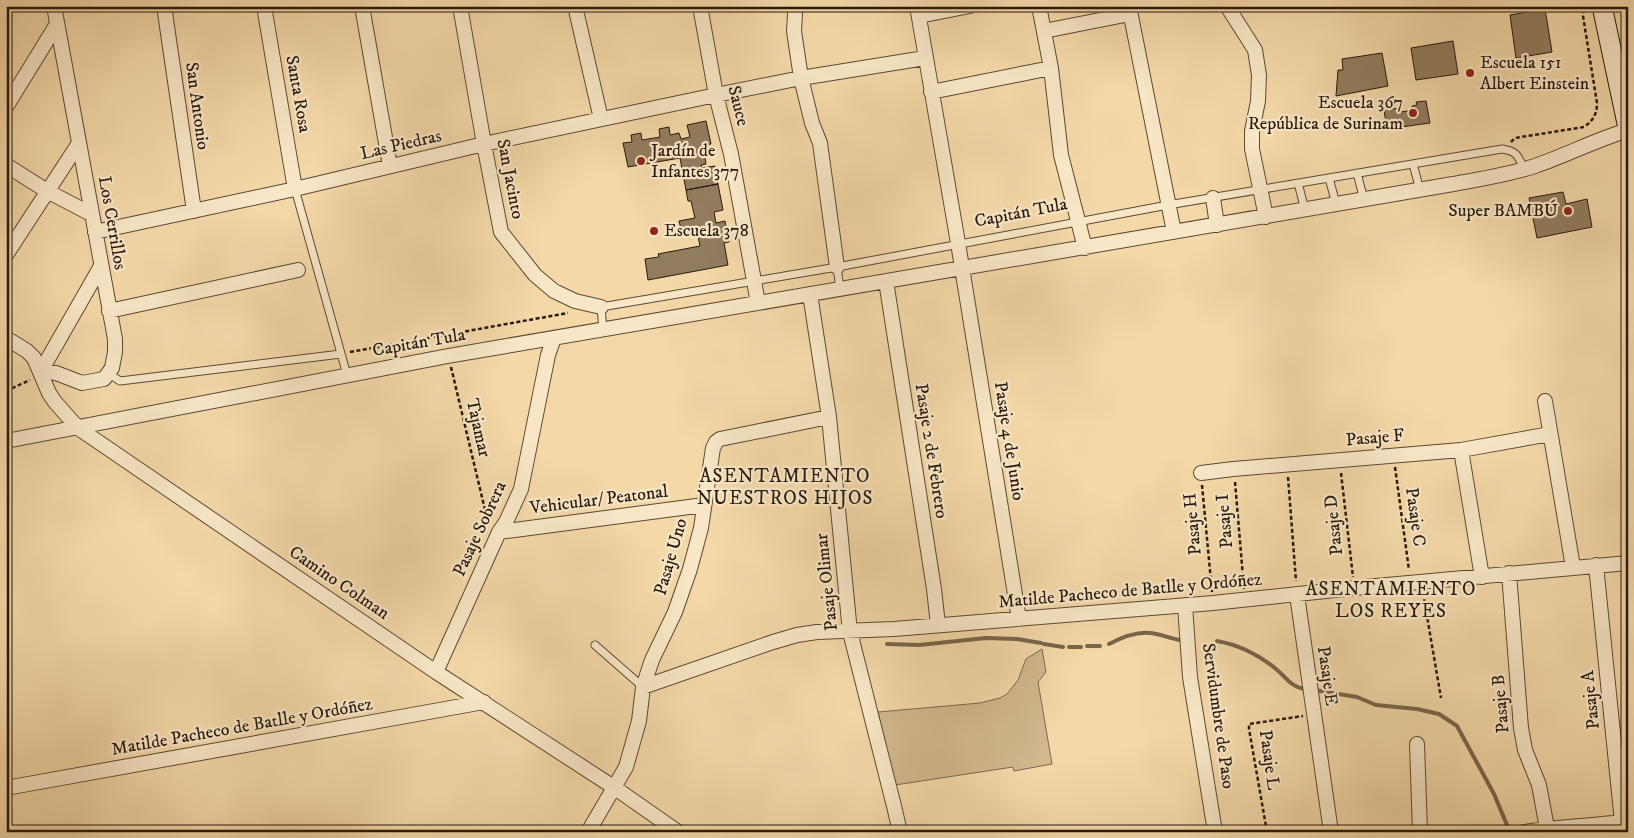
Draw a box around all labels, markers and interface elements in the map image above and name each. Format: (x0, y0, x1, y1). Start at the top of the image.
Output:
place label: Escuela 151 Albert Einstein (1480, 52, 1590, 95)
street label: Santa Rosa (280, 54, 316, 135)
street label: San Antonio (180, 61, 214, 152)
marker: Escuela 151 Albert Einstein (1464, 67, 1476, 79)
street label: Sauce (722, 83, 754, 129)
place label: Escuela 367 República de Surinam (1248, 92, 1403, 135)
marker: Escuela 367 República de Surinam (1407, 107, 1419, 119)
street label: Las Piedras (358, 125, 444, 165)
street label: San Jacinto (491, 137, 529, 221)
place label: Jardín de Infantes 377 (649, 140, 739, 183)
marker: Jardín de Infantes 377 (635, 155, 647, 167)
street label: Los Cerrillos (93, 175, 131, 271)
street label: Capitán Tula (973, 193, 1070, 233)
place label: Super BAMBÚ (1448, 199, 1558, 222)
marker: Super BAMBÚ (1562, 205, 1574, 217)
place label: Escuela 378 (664, 220, 749, 242)
marker: Escuela 378 (648, 225, 660, 237)
street label: Capitán Tula (371, 324, 468, 362)
street label: Pasaje 4 de Junio (989, 380, 1029, 502)
street label: Pasaje 2 de Febrero (909, 382, 953, 520)
street label: Tajamar (461, 397, 495, 460)
street label: Pasaje F (1345, 424, 1405, 452)
district label: ASENTAMIENTO NUESTROS HIJOS (697, 465, 873, 510)
street label: Pasaje Sobrera (448, 478, 512, 580)
street label: Vehicular/ Peatonal (528, 481, 670, 520)
street label: Pasaje C (1400, 486, 1430, 548)
street label: Pasaje H (1179, 492, 1207, 556)
street label: Pasaje I (1212, 493, 1238, 549)
street label: Pasaje D (1320, 494, 1348, 556)
street label: Pasaje Uno (650, 516, 693, 598)
street label: Pasaje Olimar (811, 532, 843, 632)
street label: Camino Colman (285, 541, 394, 625)
street label: Matilde Pacheco de Batlle y Ordóñez (997, 568, 1263, 613)
district label: ASENTAMIENTO LOS REYES (1305, 578, 1477, 623)
street label: Servidumbre de Paso (1197, 642, 1239, 791)
street label: Pasaje E (1312, 645, 1342, 708)
street label: Pasaje A (1577, 669, 1605, 730)
street label: Pasaje B (1487, 674, 1515, 734)
street label: Matilde Pacheco de Batlle y Ordóñez (110, 693, 374, 761)
street label: Pasaje L (1254, 729, 1284, 791)

